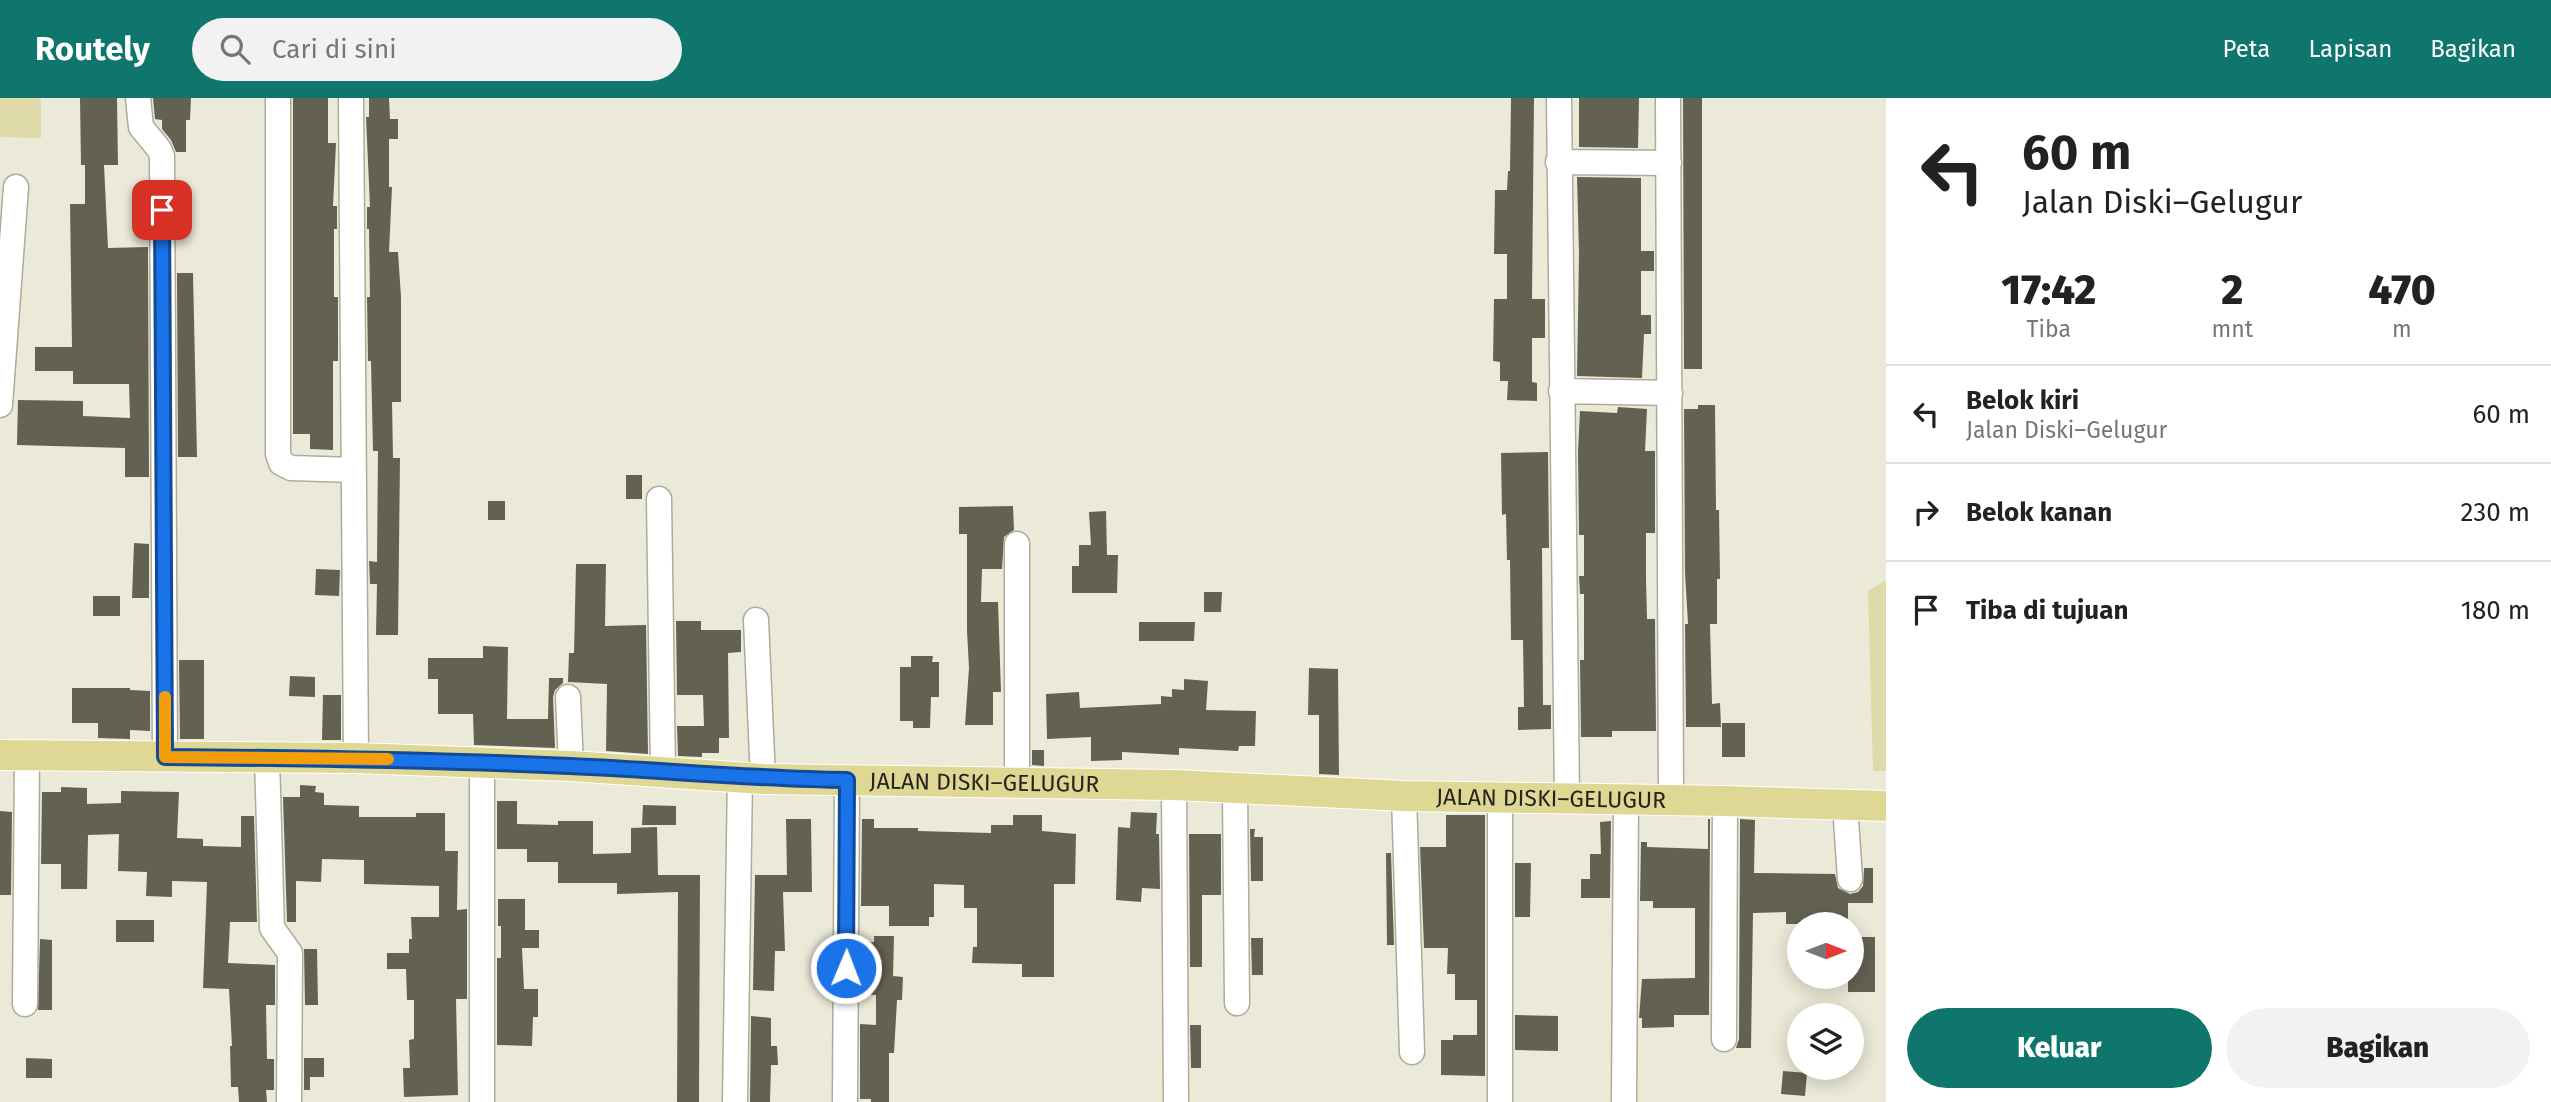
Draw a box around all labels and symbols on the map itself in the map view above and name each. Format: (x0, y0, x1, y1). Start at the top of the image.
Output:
pin (132, 180, 192, 240)
street label: JALAN DISKI–GELUGUR (869, 767, 1100, 798)
street label: JALAN DISKI–GELUGUR (1436, 783, 1666, 814)
north arrow (1787, 912, 1864, 989)
position arrow (809, 931, 883, 1005)

